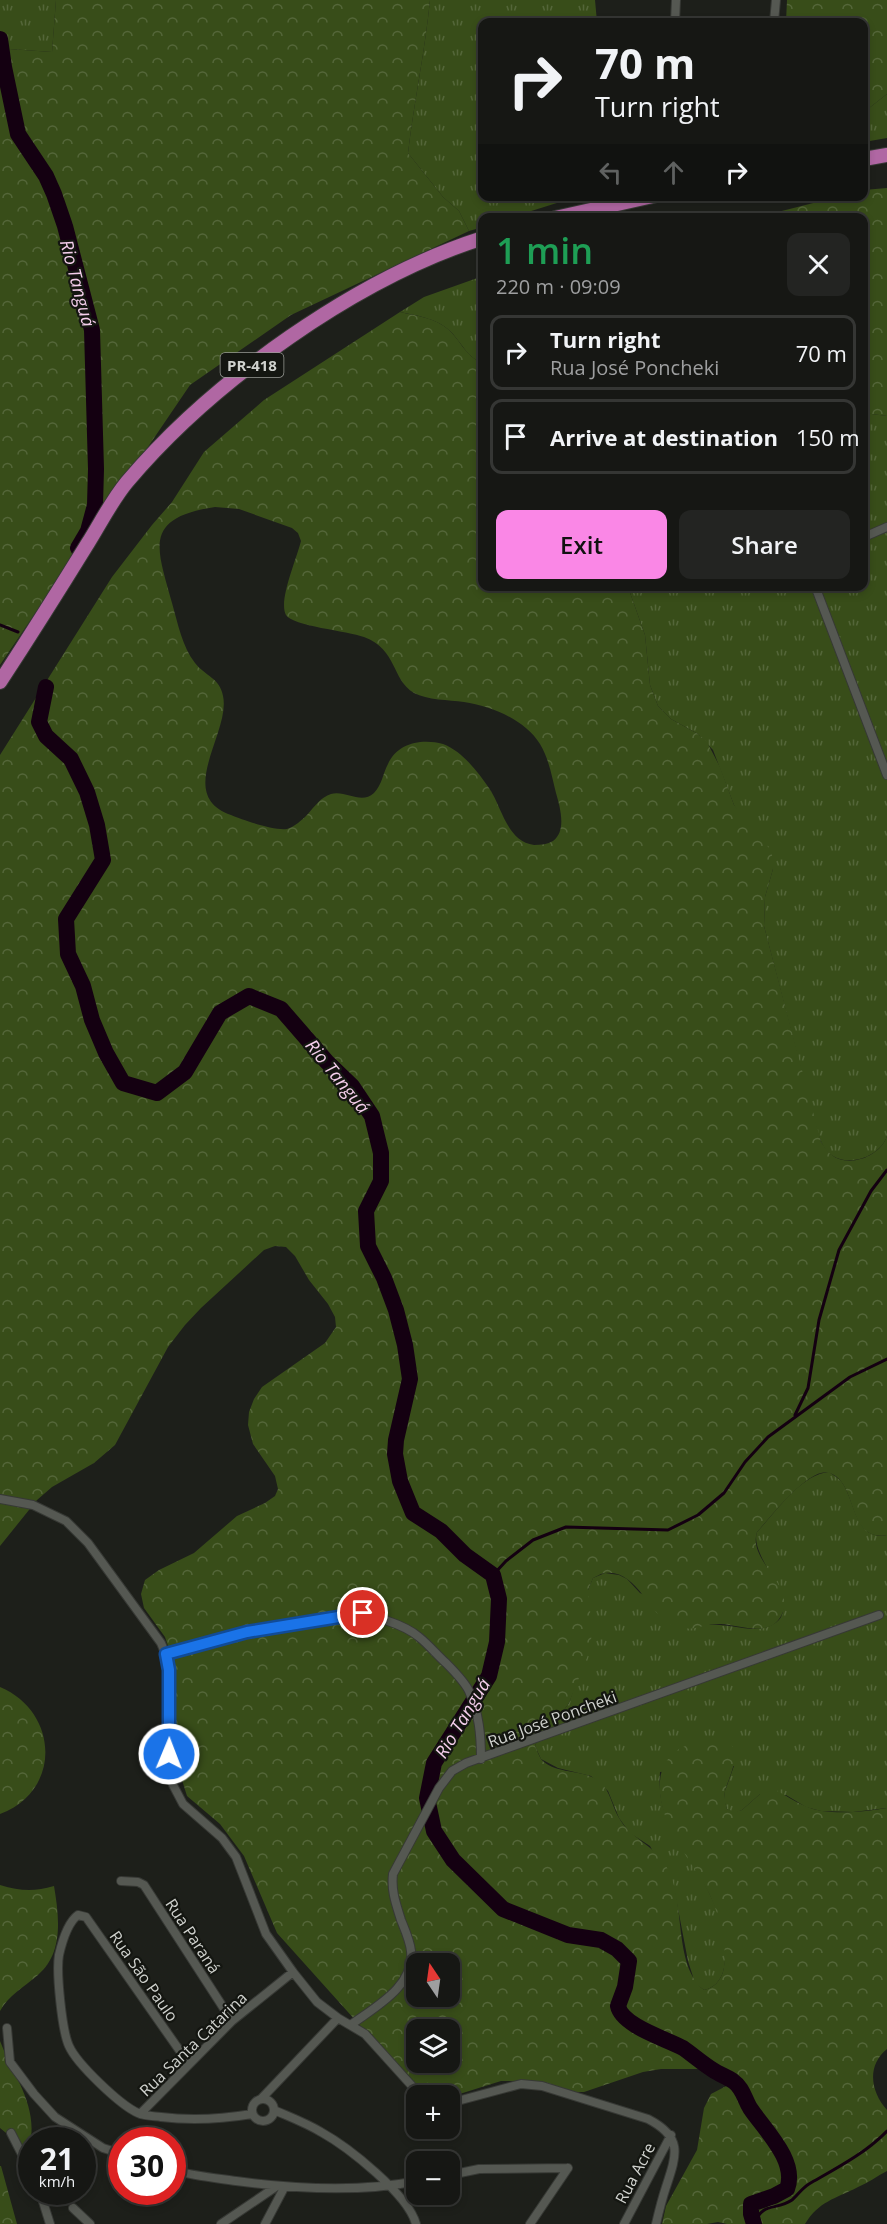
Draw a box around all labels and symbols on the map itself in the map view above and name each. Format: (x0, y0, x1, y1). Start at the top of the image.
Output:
water label: Rio Tanguá (55, 237, 101, 329)
road number: PR-418 (220, 353, 284, 377)
water label: Rio Tanguá (301, 1034, 375, 1118)
pin (337, 1587, 388, 1638)
water label: Rio Tanguá (429, 1674, 495, 1762)
street label: Rua José Poncheki (485, 1686, 619, 1752)
position arrow (137, 1722, 201, 1786)
street label: Rua Paraná (161, 1894, 225, 1978)
street label: Rua São Paulo (105, 1926, 183, 2026)
north arrow (406, 1953, 460, 2007)
street label: Rua Santa Catarina (134, 1987, 252, 2101)
speed limit sign: 30 (108, 2127, 186, 2205)
street label: Rua Acre (610, 2139, 660, 2207)

